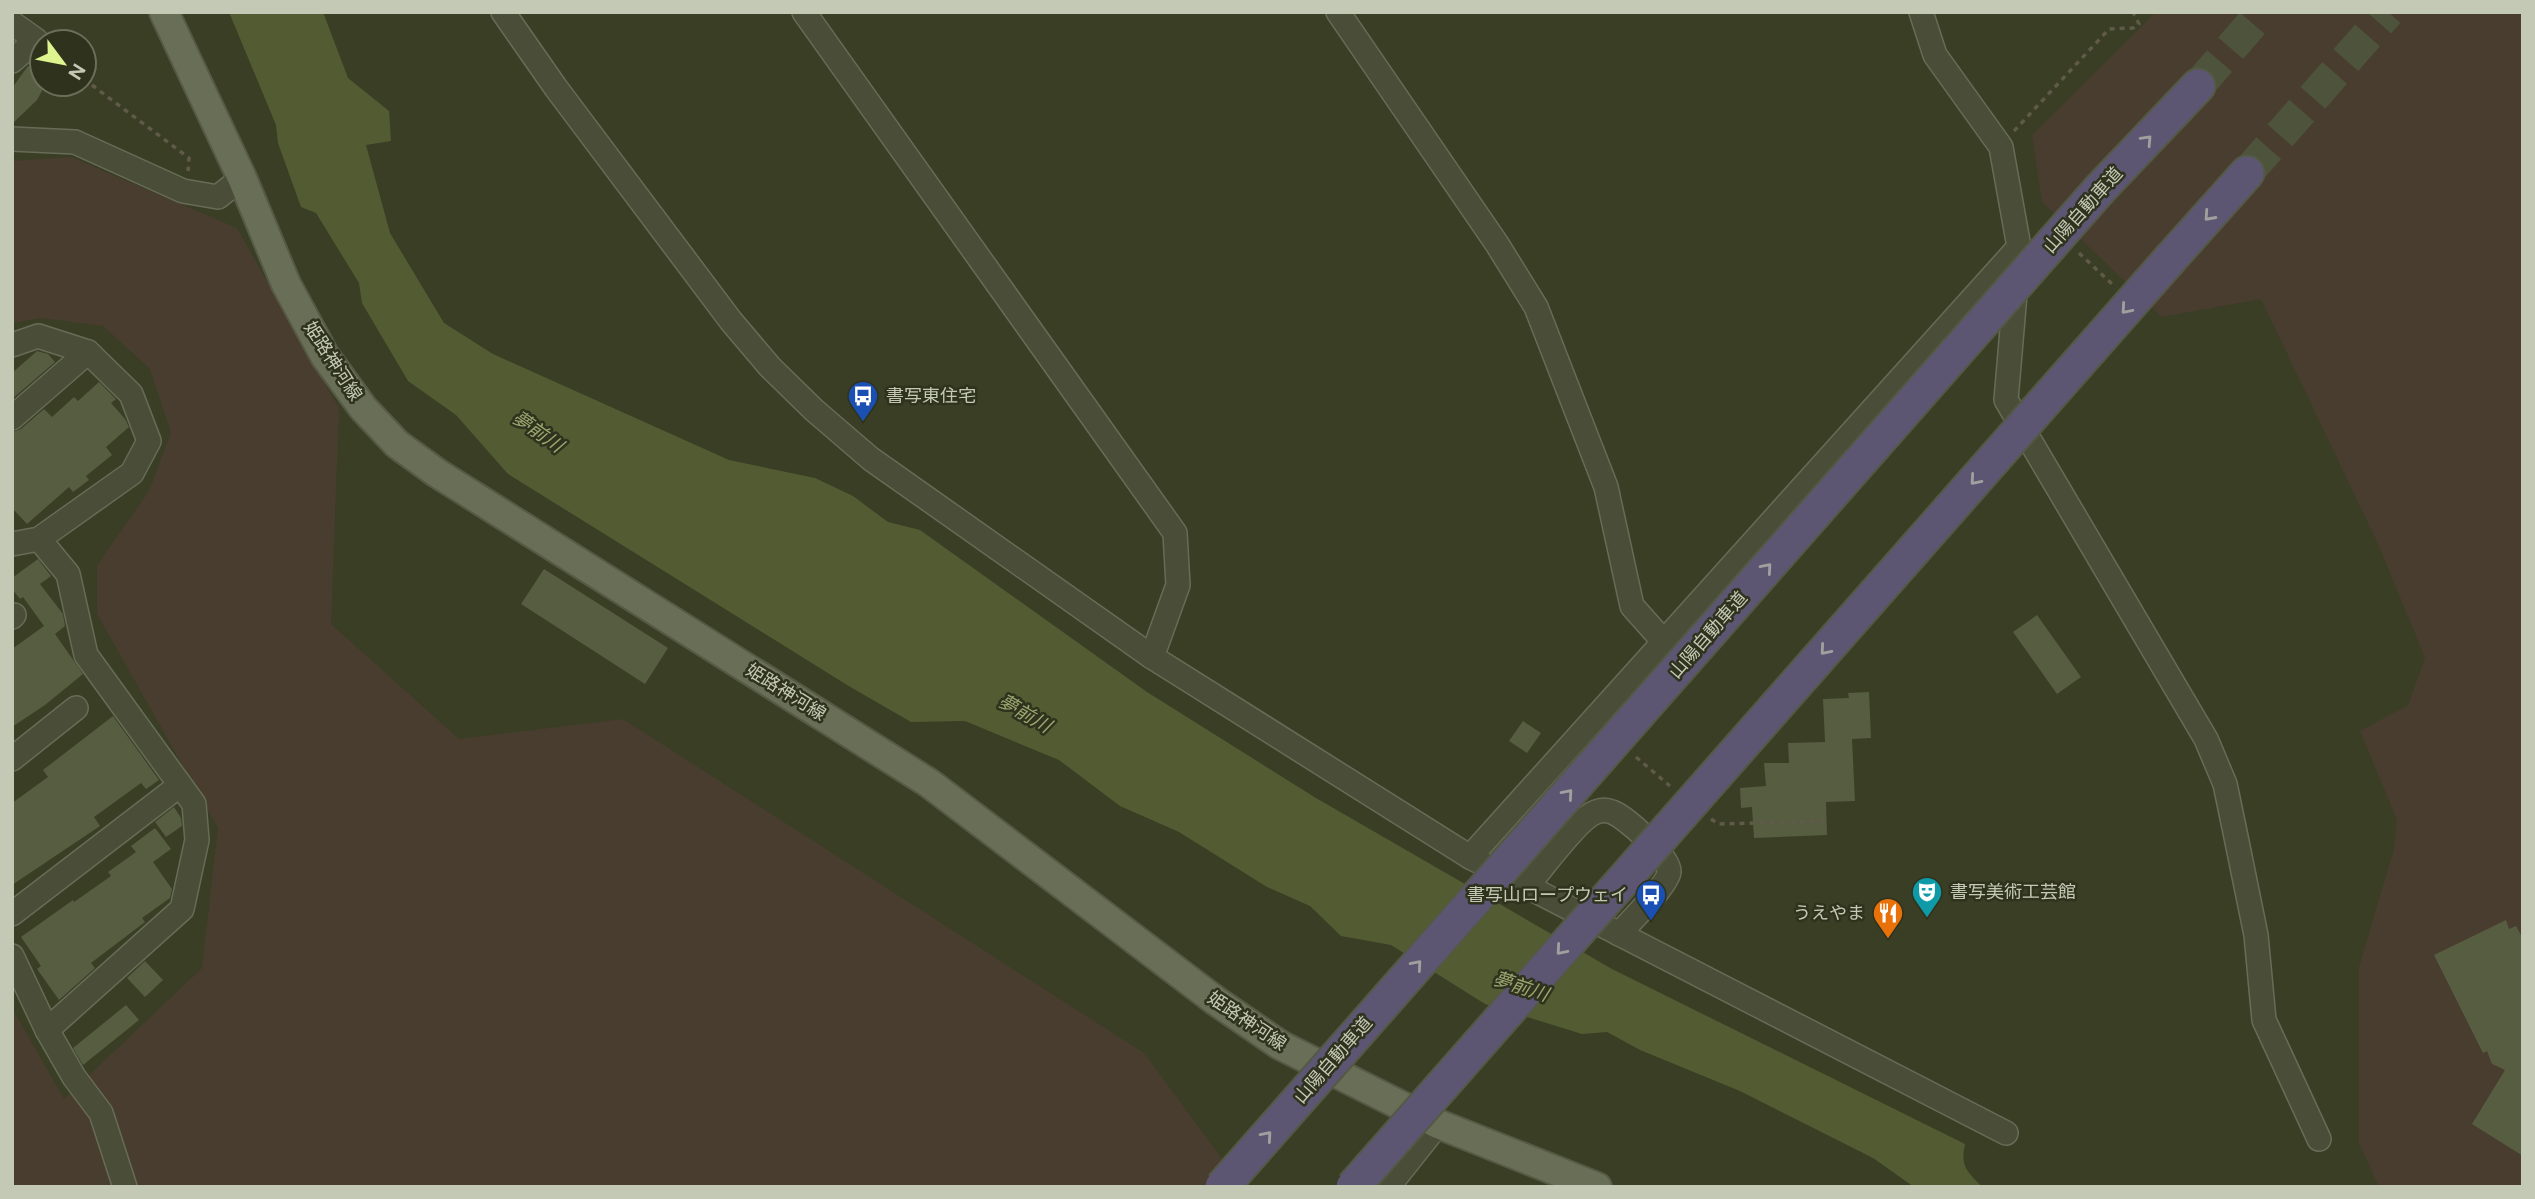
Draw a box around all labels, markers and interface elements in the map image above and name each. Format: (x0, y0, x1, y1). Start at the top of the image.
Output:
north arrow (28, 28, 98, 98)
text: N (63, 59, 91, 84)
one-way arrow (2139, 135, 2152, 148)
street label: 山陽自動車道 (2039, 163, 2127, 257)
one-way arrow (2205, 207, 2217, 220)
one-way arrow (2121, 301, 2134, 314)
street label: 姫路神河線 (299, 317, 367, 405)
bus stop icon: 書写東住宅 (846, 379, 880, 423)
place label: 書写東住宅 (886, 385, 976, 407)
water label: 夢前川 (508, 406, 569, 458)
one-way arrow (1971, 472, 1983, 485)
one-way arrow (1758, 563, 1771, 576)
street label: 山陽自動車道 (1664, 587, 1752, 683)
one-way arrow (1821, 642, 1833, 655)
street label: 姫路神河線 (742, 659, 830, 725)
water label: 夢前川 (994, 689, 1057, 739)
one-way arrow (1559, 789, 1572, 802)
theatre icon: 書写美術工芸館 (1910, 875, 1944, 919)
bus stop icon: 書写山ロープウェイ (1634, 878, 1668, 922)
place label: 書写美術工芸館 (1950, 881, 2076, 903)
place label: 書写山ロープウェイ (1467, 884, 1628, 906)
restaurant icon: うえやま (1871, 896, 1905, 940)
place label: うえやま (1793, 902, 1865, 924)
one-way arrow (1557, 942, 1569, 955)
one-way arrow (1409, 960, 1421, 973)
water label: 夢前川 (1490, 967, 1553, 1007)
street label: 姫路神河線 (1204, 987, 1290, 1055)
street label: 山陽自動車道 (1289, 1012, 1377, 1108)
one-way arrow (1259, 1131, 1271, 1144)

